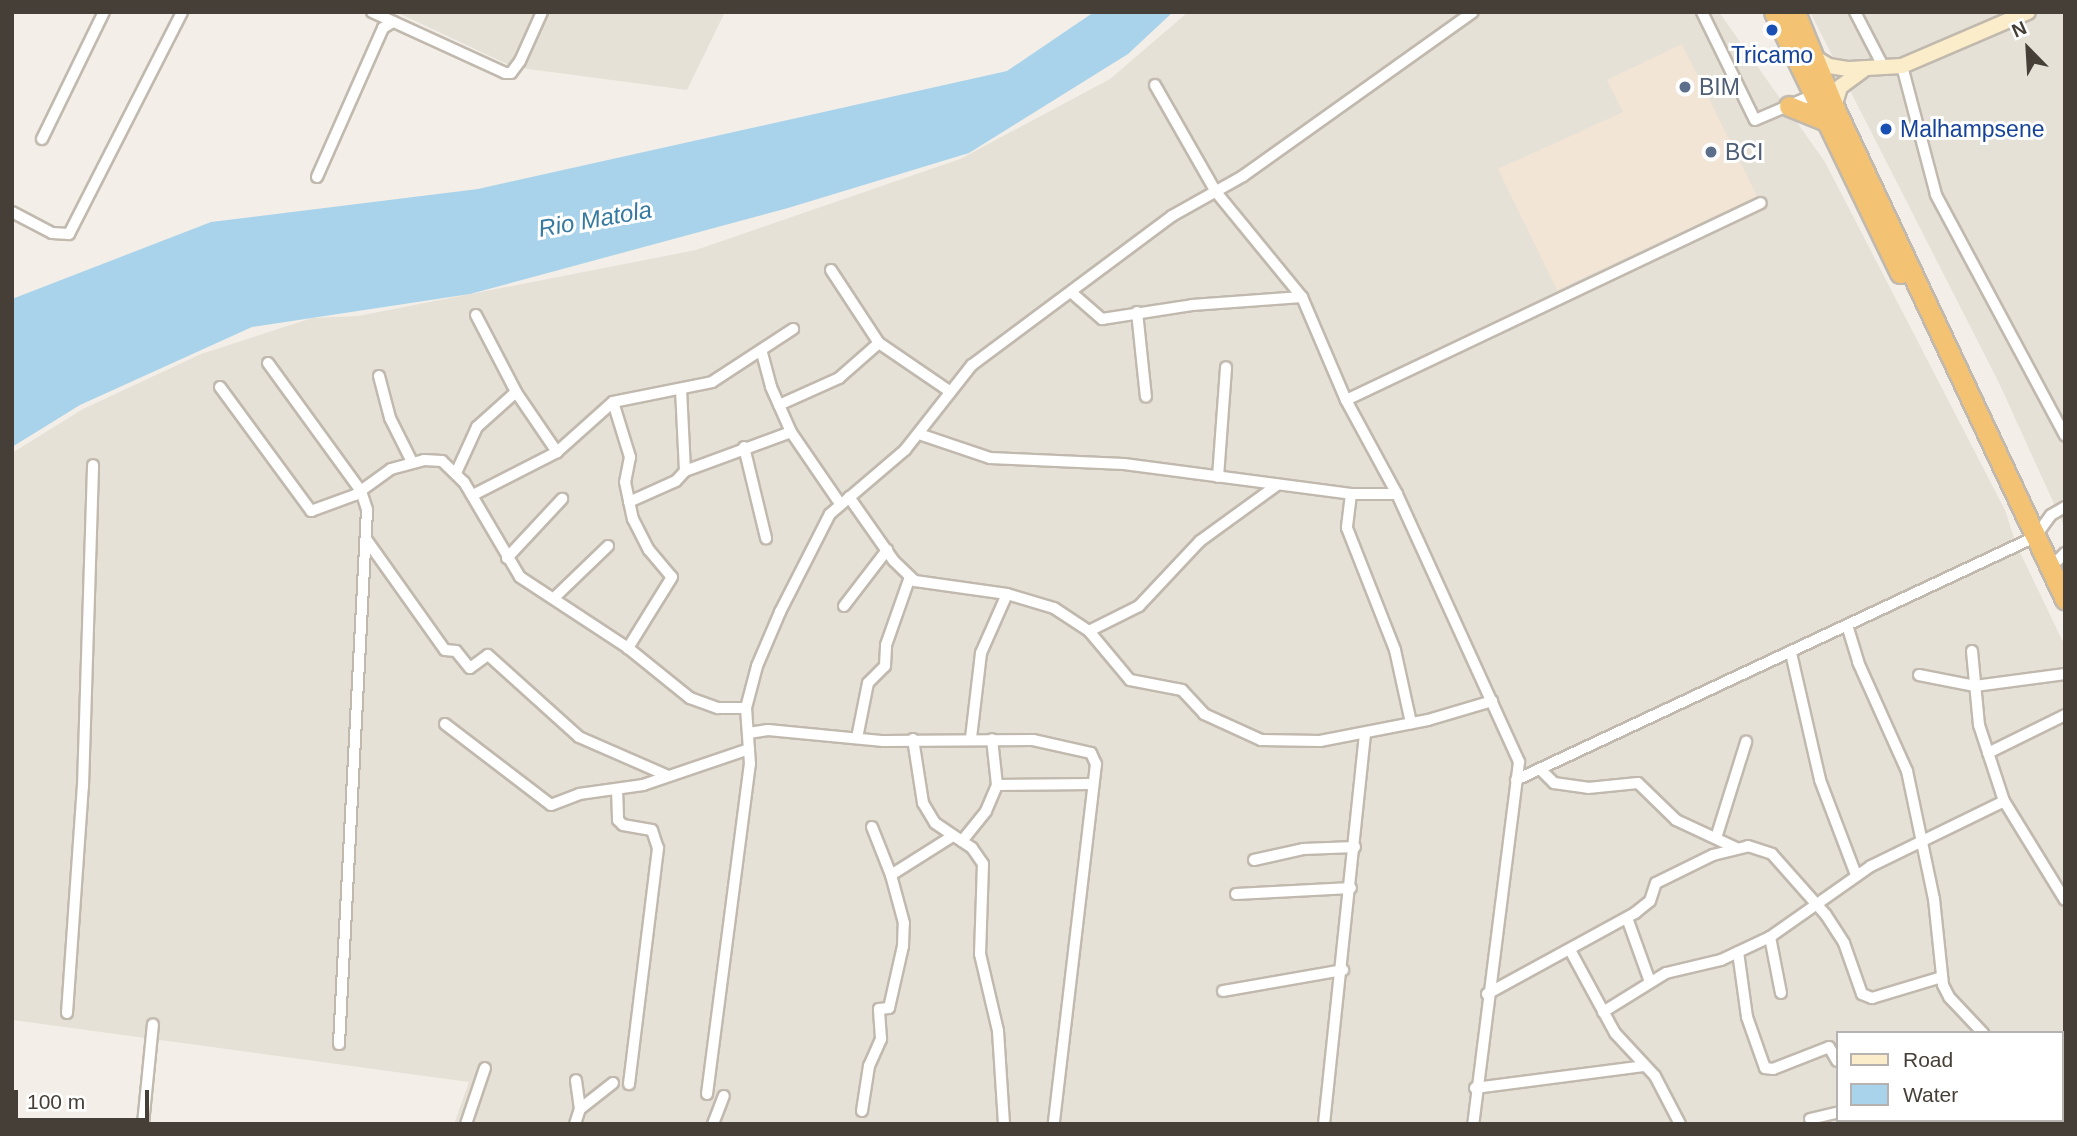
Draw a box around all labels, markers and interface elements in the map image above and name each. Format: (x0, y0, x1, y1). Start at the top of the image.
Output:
north arrow (1993, 14, 2063, 84)
text: N (2009, 17, 2030, 42)
marker: Tricamo (1764, 22, 1780, 38)
place label: Tricamo (1731, 41, 1813, 69)
place label: BIM (1699, 73, 1740, 101)
marker: BIM (1677, 79, 1693, 95)
place label: Malhampsene (1900, 115, 2044, 143)
marker: Malhampsene (1878, 121, 1894, 137)
place label: BCI (1725, 138, 1763, 166)
marker: BCI (1703, 144, 1719, 160)
water label: Rio Matola (536, 195, 654, 243)
legend (1836, 1031, 2063, 1122)
text: Road (1903, 1048, 1953, 1071)
scale bar (18, 1076, 152, 1120)
text: Water (1903, 1083, 1958, 1106)
text: 100 m (27, 1090, 85, 1113)

